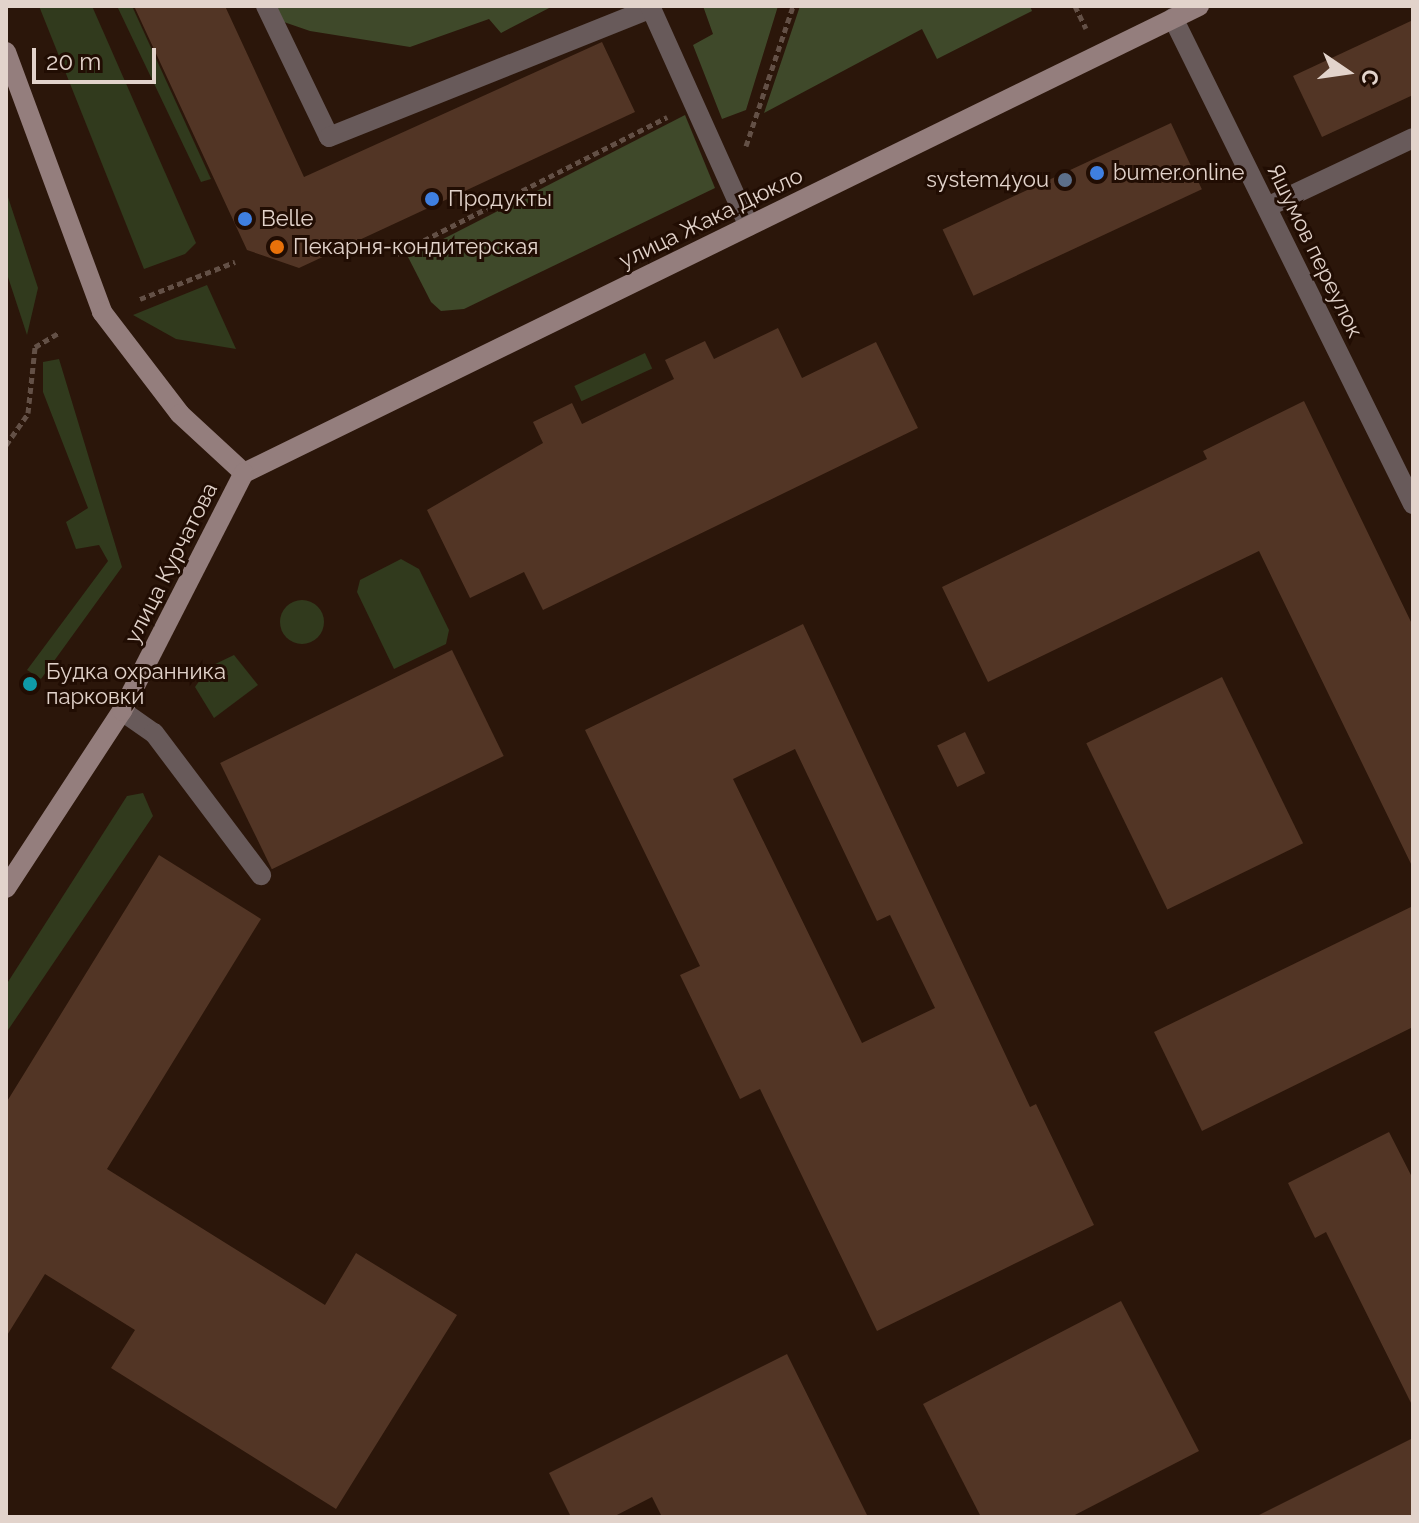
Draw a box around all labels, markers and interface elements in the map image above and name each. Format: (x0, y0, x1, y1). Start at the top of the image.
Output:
scale bar (36, 32, 160, 82)
north arrow (1307, 32, 1387, 112)
text: 20 m (46, 47, 101, 76)
text: С (1356, 67, 1385, 88)
place label: bumer.online (1113, 160, 1245, 186)
street label: Яшумов переулок (1262, 160, 1368, 342)
street label: улица Жака Дюкло (615, 162, 807, 274)
marker: bumer.online (1088, 164, 1106, 182)
place label: system4you (926, 167, 1049, 193)
marker: system4you (1056, 171, 1074, 189)
place label: Продукты (448, 186, 552, 212)
marker: Продукты (423, 190, 441, 208)
place label: Belle (261, 206, 313, 232)
marker: Belle (236, 210, 254, 228)
place label: Пекарня-кондитерская (293, 234, 539, 260)
marker: Пекарня-кондитерская (268, 238, 286, 256)
street label: улица Курчатова (119, 478, 223, 648)
place label: Будка охранника парковки (46, 658, 226, 710)
marker: Будка охранника парковки (21, 675, 39, 693)

